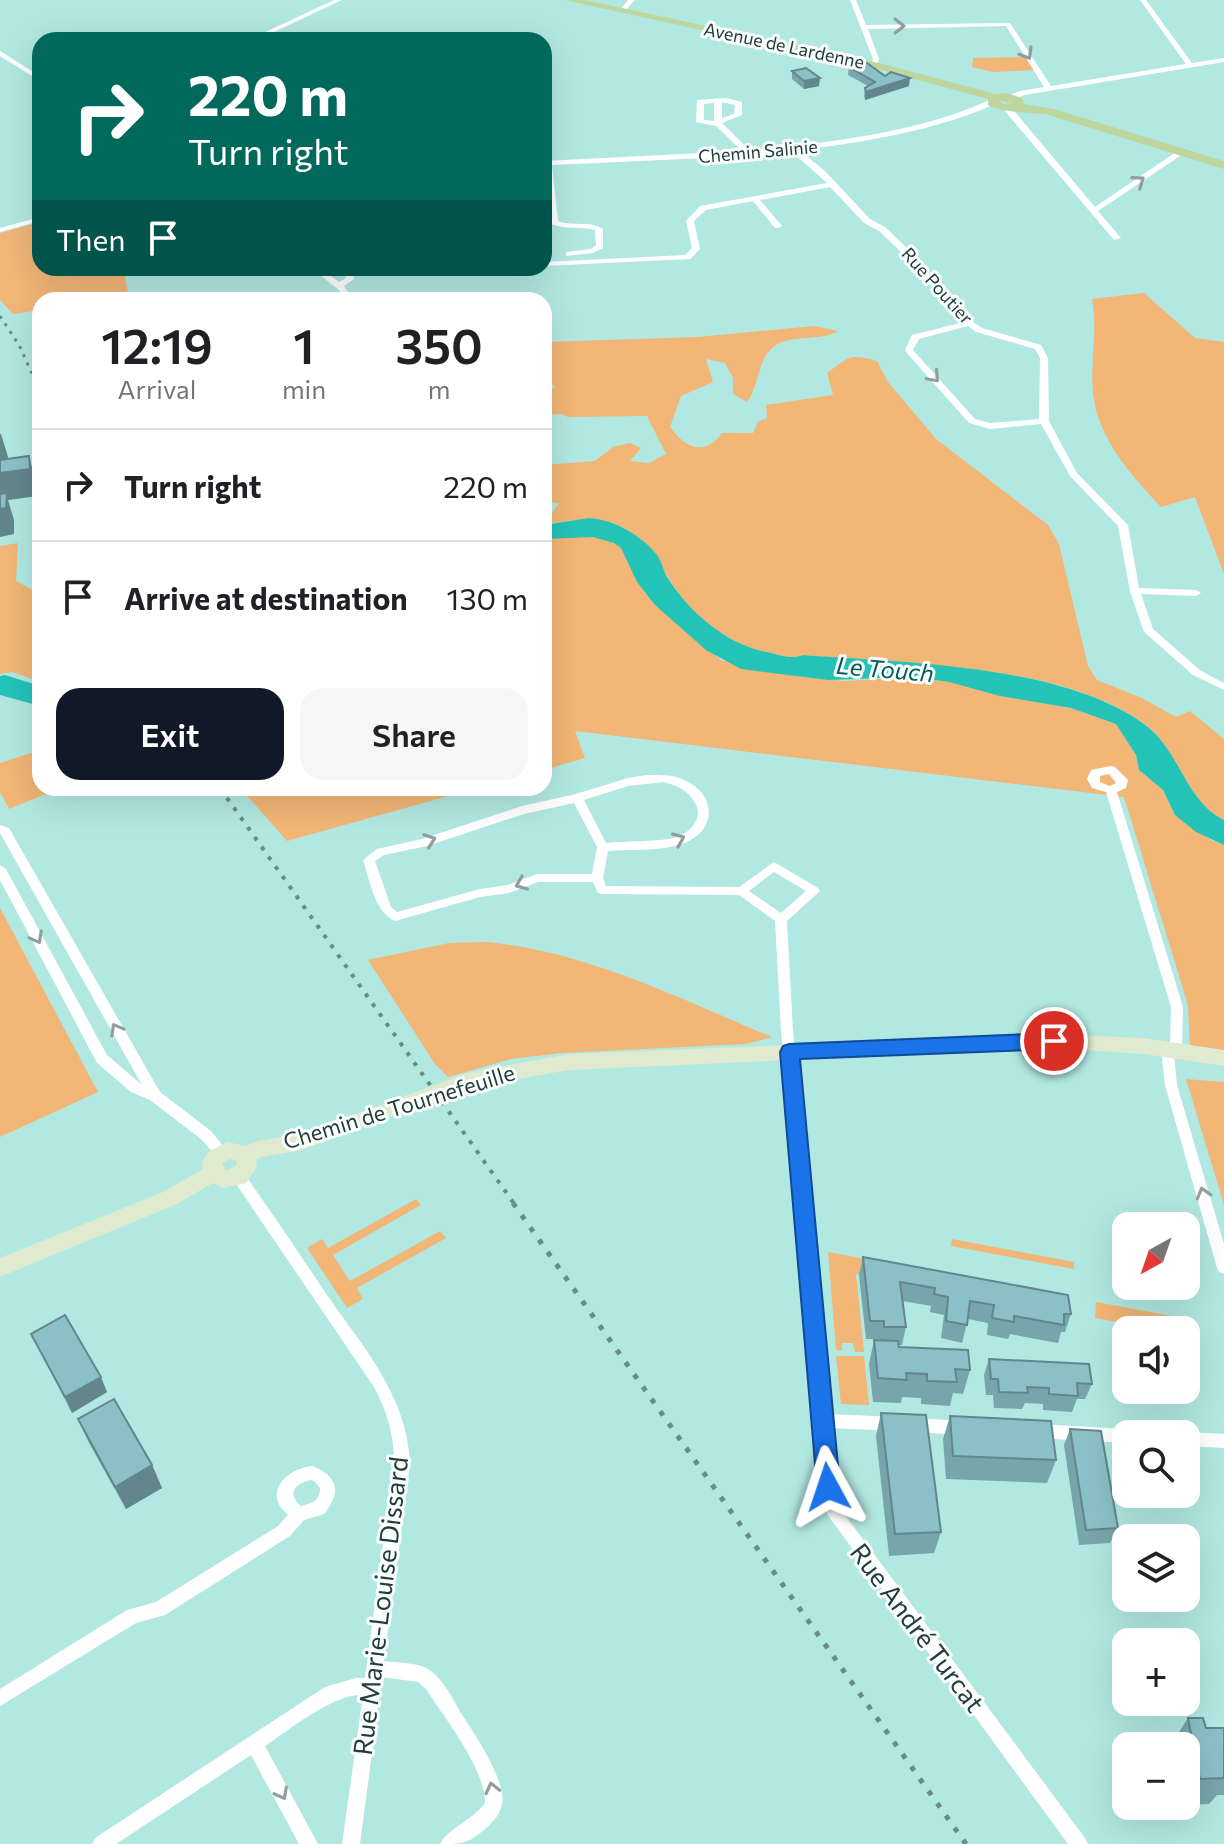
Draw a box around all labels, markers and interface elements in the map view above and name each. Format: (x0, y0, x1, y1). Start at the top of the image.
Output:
street label: Avenue de Lardenne (702, 17, 866, 73)
one-way arrow (893, 18, 906, 35)
one-way arrow (1017, 45, 1033, 60)
text: 220 m (188, 59, 348, 128)
icon: right (56, 64, 160, 168)
text: Turn right (188, 128, 349, 172)
street label: Chemin Salinie (697, 135, 819, 167)
one-way arrow (1130, 176, 1144, 191)
icon: arrive (141, 216, 185, 260)
text: Then (56, 220, 125, 257)
street label: Rue Poutier (898, 243, 978, 328)
text: 12:19 (101, 315, 213, 374)
text: 1 (293, 315, 315, 374)
text: 350 (395, 315, 483, 374)
one-way arrow (924, 368, 938, 383)
text: Arrival (118, 373, 196, 404)
text: min (282, 373, 326, 404)
text: m (428, 373, 450, 404)
icon: right (56, 463, 100, 507)
text: Turn right (124, 467, 261, 504)
text: 220 m (443, 467, 528, 504)
icon: arrive (56, 575, 100, 619)
text: Arrive at destination (124, 579, 408, 616)
text: 130 m (447, 579, 528, 616)
water label: Le Touch (835, 650, 935, 687)
button: Exit (56, 688, 284, 780)
button: Share (300, 688, 528, 780)
one-way arrow (672, 832, 686, 849)
one-way arrow (422, 833, 436, 850)
one-way arrow (515, 874, 529, 891)
one-way arrow (28, 930, 43, 944)
pin (1020, 1007, 1088, 1075)
icon: arrive (1032, 1019, 1076, 1063)
one-way arrow (110, 1023, 126, 1037)
street label: Chemin de Tournefeuille (280, 1058, 518, 1155)
one-way arrow (1195, 1186, 1212, 1200)
north arrow (1112, 1212, 1200, 1300)
map controls (1112, 1212, 1200, 1820)
button: sound (1112, 1316, 1200, 1404)
button: search (1112, 1420, 1200, 1508)
position arrow (786, 1445, 870, 1529)
street label: Rue Marie-Louise Dissard (346, 1455, 413, 1757)
button: layers (1112, 1524, 1200, 1612)
street label: Rue André Turcat (845, 1537, 992, 1718)
button: + (1112, 1628, 1200, 1716)
button: − (1112, 1732, 1200, 1820)
one-way arrow (484, 1782, 501, 1795)
one-way arrow (272, 1785, 287, 1800)

